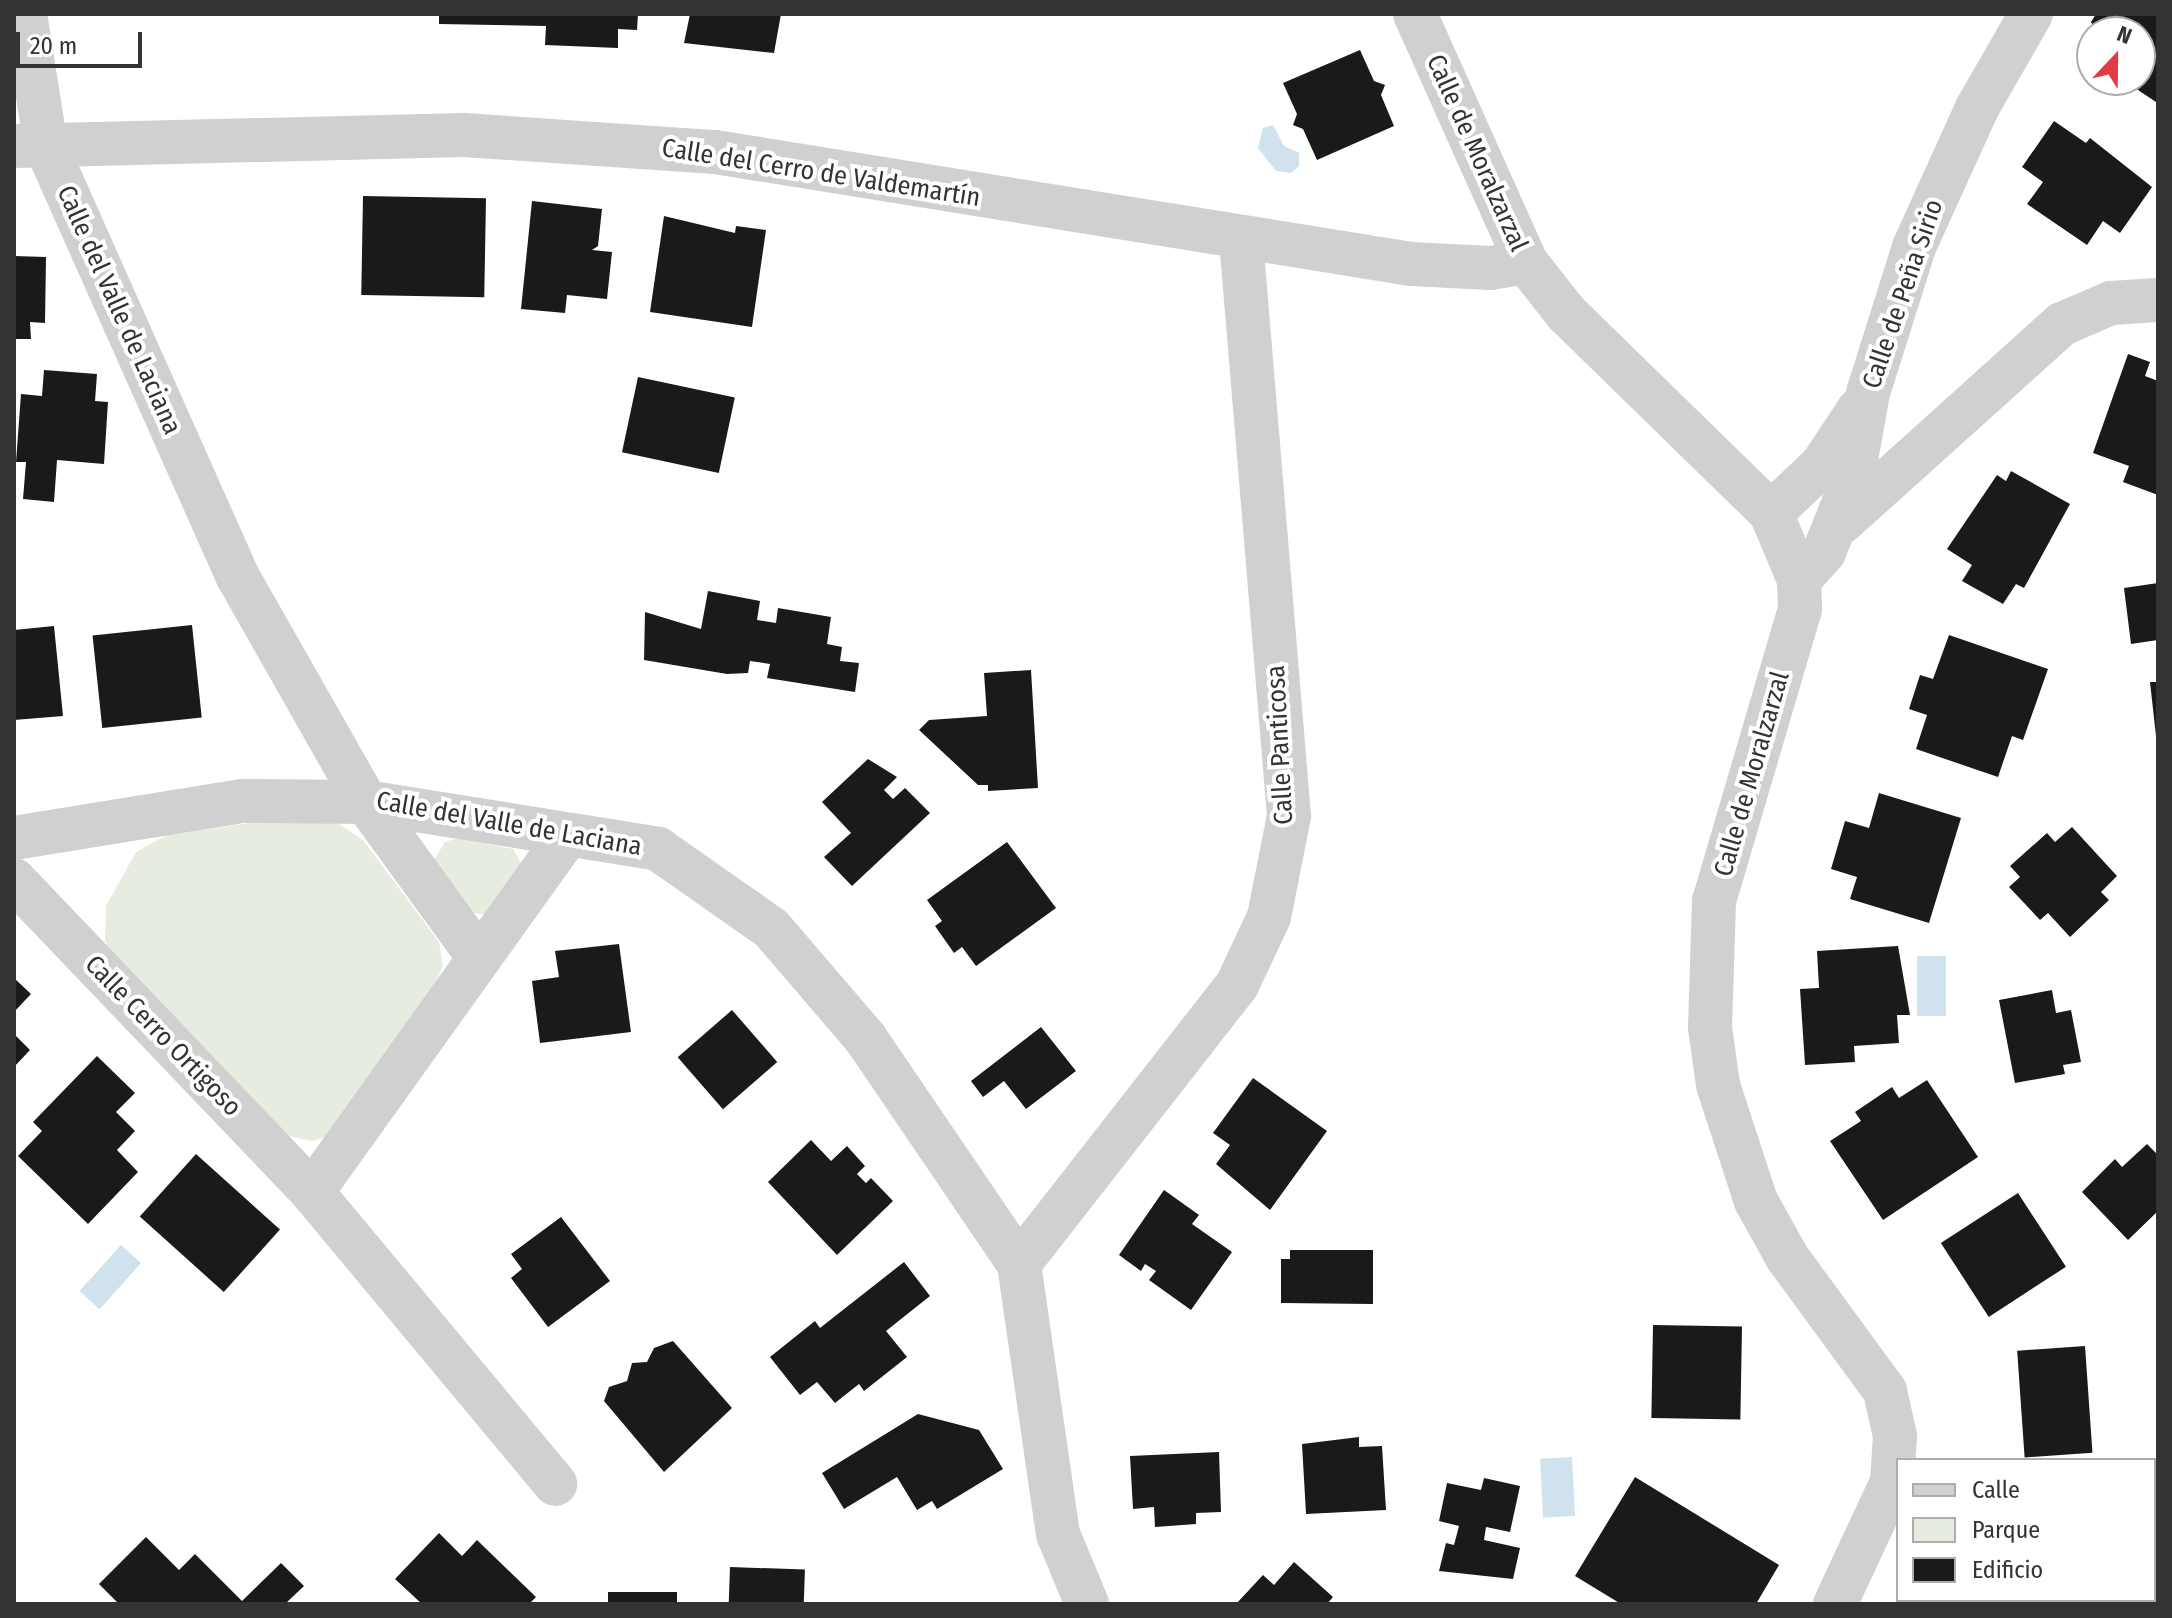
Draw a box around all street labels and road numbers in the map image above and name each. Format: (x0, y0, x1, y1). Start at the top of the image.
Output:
street label: Calle de Moralzarzal (1420, 50, 1534, 256)
street label: Calle del Cerro de Valdemartín (659, 132, 983, 214)
street label: Calle del Valle de Laciana (50, 181, 188, 439)
street label: Calle de Peña Sirio (1856, 195, 1950, 393)
street label: Calle Panticosa (1260, 664, 1300, 826)
street label: Calle de Moralzarzal (1708, 668, 1796, 880)
street label: Calle del Valle de Laciana (374, 785, 644, 863)
street label: Calle Cerro Ortigoso (78, 949, 248, 1123)

